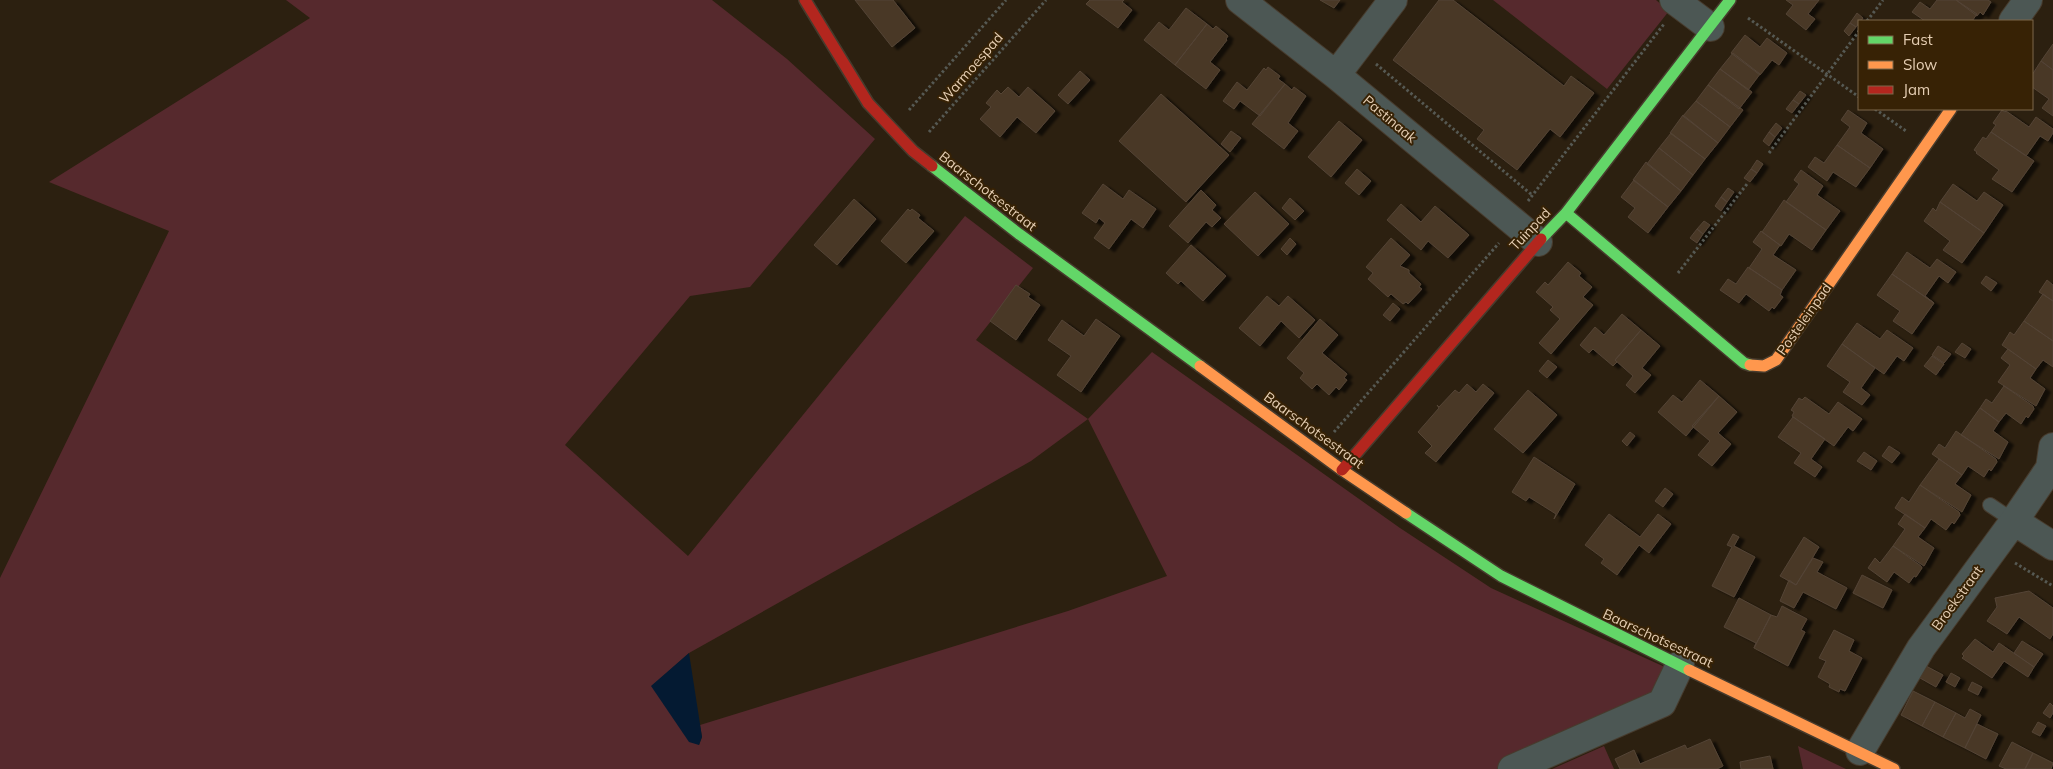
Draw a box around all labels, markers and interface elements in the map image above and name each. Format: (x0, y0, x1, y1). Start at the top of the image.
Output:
legend (1858, 20, 2033, 110)
street label: Warmoespad (935, 29, 1007, 107)
text: Fast (1903, 30, 1933, 49)
text: Slow (1903, 55, 1937, 74)
text: Jam (1903, 80, 1930, 99)
street label: Pastinaak (1360, 91, 1421, 147)
street label: Baarschotsestraat (935, 147, 1041, 235)
street label: Tuinpad (1506, 204, 1554, 254)
street label: Posteleinpad (1773, 280, 1835, 358)
street label: Baarschotsestraat (1260, 388, 1368, 472)
street label: Broekstraat (1927, 562, 1987, 634)
street label: Baarschotsestraat (1600, 605, 1716, 671)

